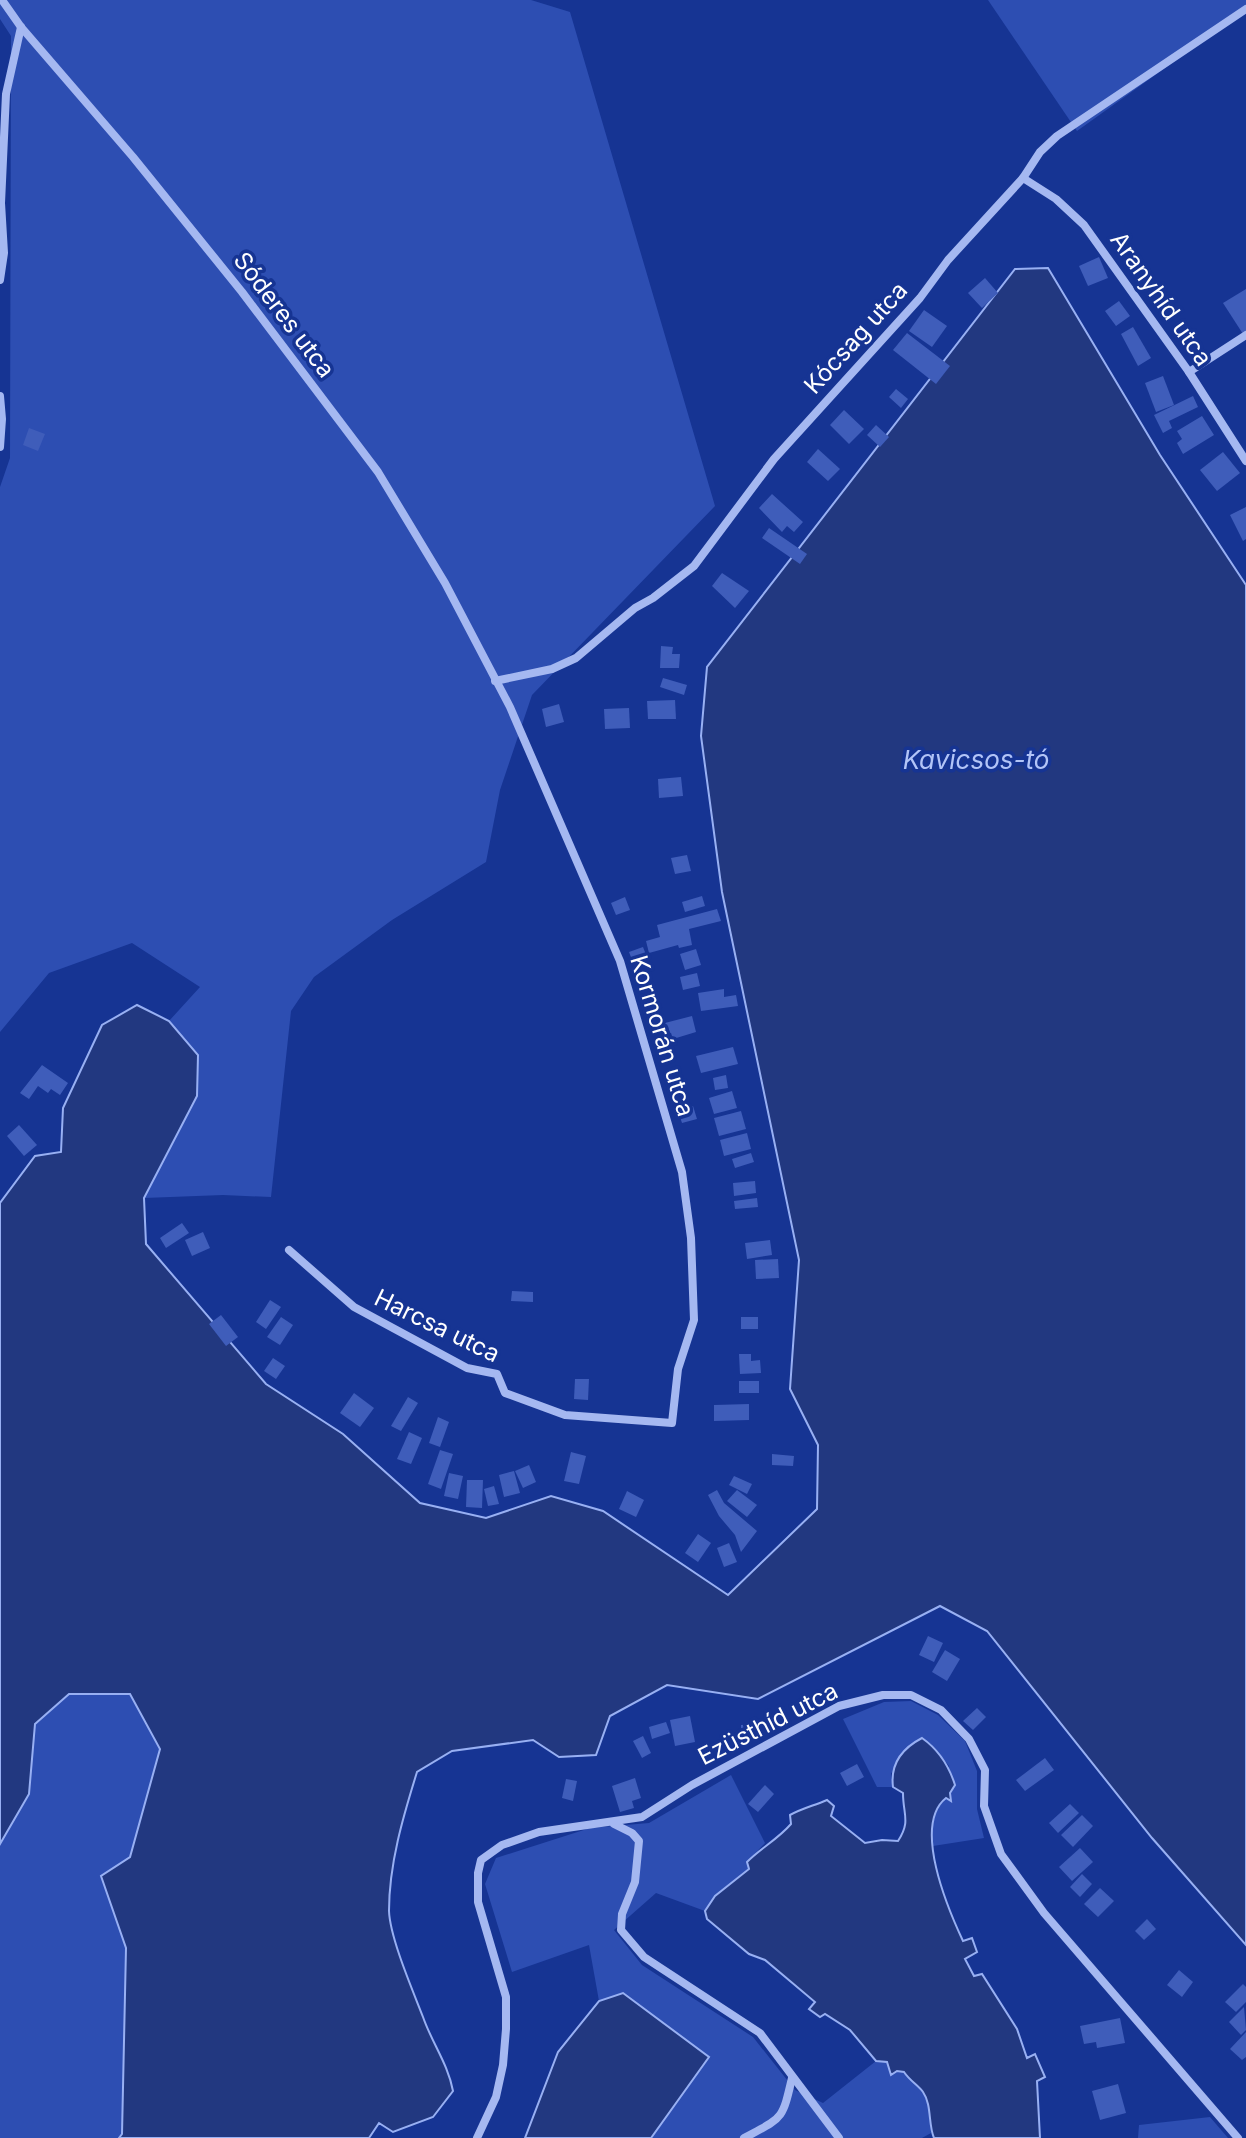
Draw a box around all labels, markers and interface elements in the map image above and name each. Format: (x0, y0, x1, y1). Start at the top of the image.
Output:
street label: Aranyhíd utca (1104, 226, 1218, 371)
street label: Sóderes utca (228, 246, 341, 383)
street label: Kócsag utca (798, 276, 913, 399)
water label: Kavicsos-tó (903, 744, 1049, 775)
street label: Kormorán utca (624, 952, 701, 1120)
street label: Harcsa utca (370, 1283, 505, 1368)
street label: Ezüsthíd utca (693, 1676, 843, 1771)

